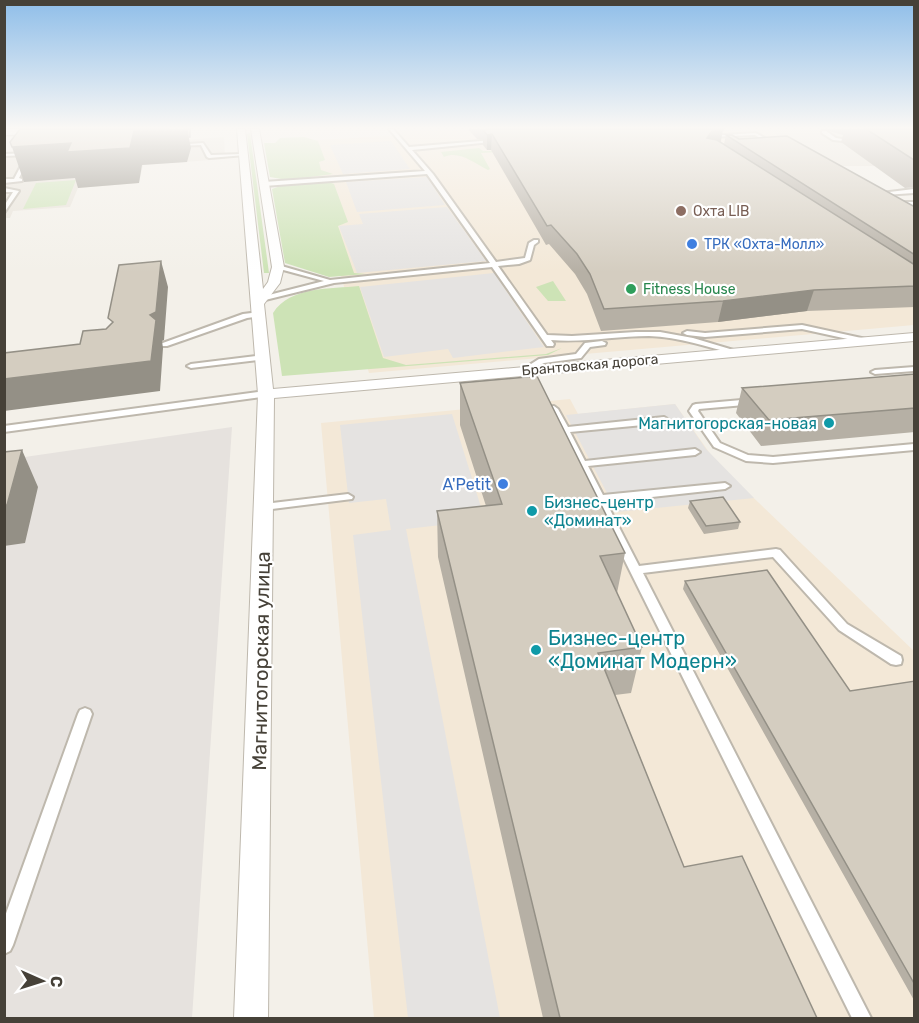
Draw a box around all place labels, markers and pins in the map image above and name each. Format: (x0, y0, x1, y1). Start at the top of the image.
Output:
place label: Охта LIB (693, 203, 749, 220)
marker: Охта LIB (674, 204, 688, 218)
place label: ТРК «Охта-Молл» (704, 236, 824, 253)
marker: ТРК «Охта-Молл» (685, 237, 699, 251)
place label: Fitness House (643, 281, 736, 298)
marker: Fitness House (624, 282, 638, 296)
place label: Магнитогорская-новая (638, 414, 817, 433)
marker: Магнитогорская-новая (822, 416, 836, 430)
place label: A'Petit (442, 475, 491, 494)
marker: A'Petit (496, 477, 510, 491)
place label: Бизнес-центр «Доминат» (544, 493, 654, 530)
marker: Бизнес-центр «Доминат» (525, 504, 539, 518)
place label: Бизнес-центр «Доминат Модерн» (548, 626, 737, 673)
marker: Бизнес-центр «Доминат Модерн» (529, 643, 543, 657)

